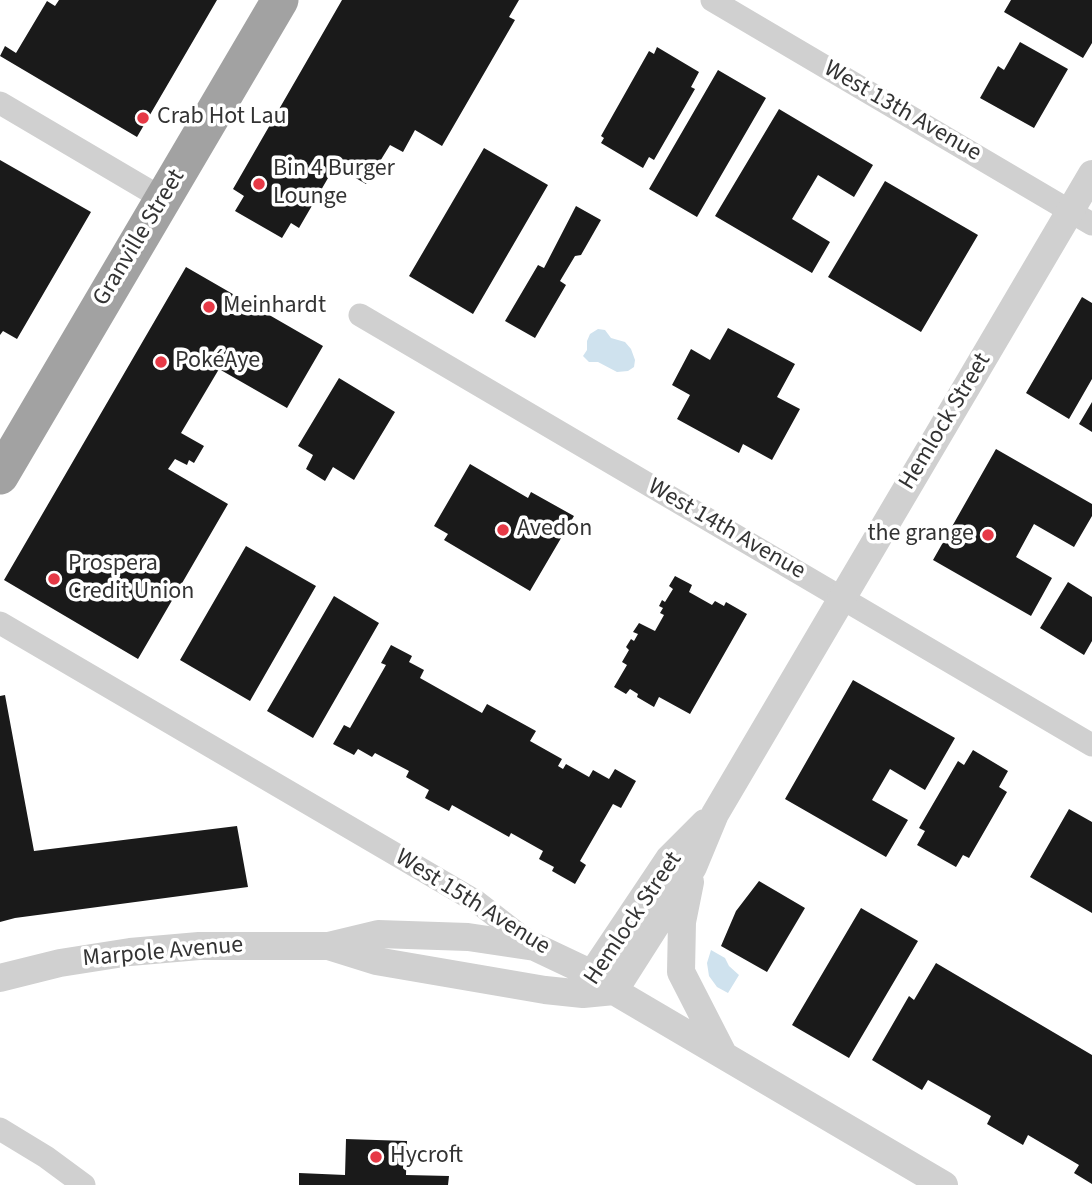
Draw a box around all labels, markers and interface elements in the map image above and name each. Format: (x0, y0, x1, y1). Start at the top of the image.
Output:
street label: West 13th Avenue (818, 55, 986, 169)
place label: Crab Hot Lau (157, 104, 287, 132)
marker: Crab Hot Lau (135, 110, 151, 126)
place label: Bin 4 Burger Lounge (273, 156, 395, 212)
street label: Granville Street (88, 165, 192, 311)
marker: Bin 4 Burger Lounge (251, 176, 267, 192)
place label: Meinhardt (223, 293, 326, 321)
marker: Meinhardt (201, 299, 217, 315)
place label: PokéAye (175, 348, 260, 376)
street label: Hemlock Street (894, 348, 998, 496)
marker: PokéAye (153, 354, 169, 370)
street label: West 14th Avenue (642, 473, 810, 587)
place label: Avedon (517, 516, 592, 544)
place label: the grange (867, 521, 974, 549)
marker: Avedon (495, 522, 511, 538)
marker: the grange (980, 527, 996, 543)
place label: Prospera Credit Union (68, 551, 194, 607)
marker: Prospera Credit Union (46, 571, 62, 587)
street label: West 15th Avenue (389, 844, 555, 962)
street label: Hemlock Street (579, 847, 689, 991)
street label: Marpole Avenue (82, 932, 244, 974)
place label: Hycroft (390, 1143, 463, 1171)
marker: Hycroft (368, 1149, 384, 1165)

